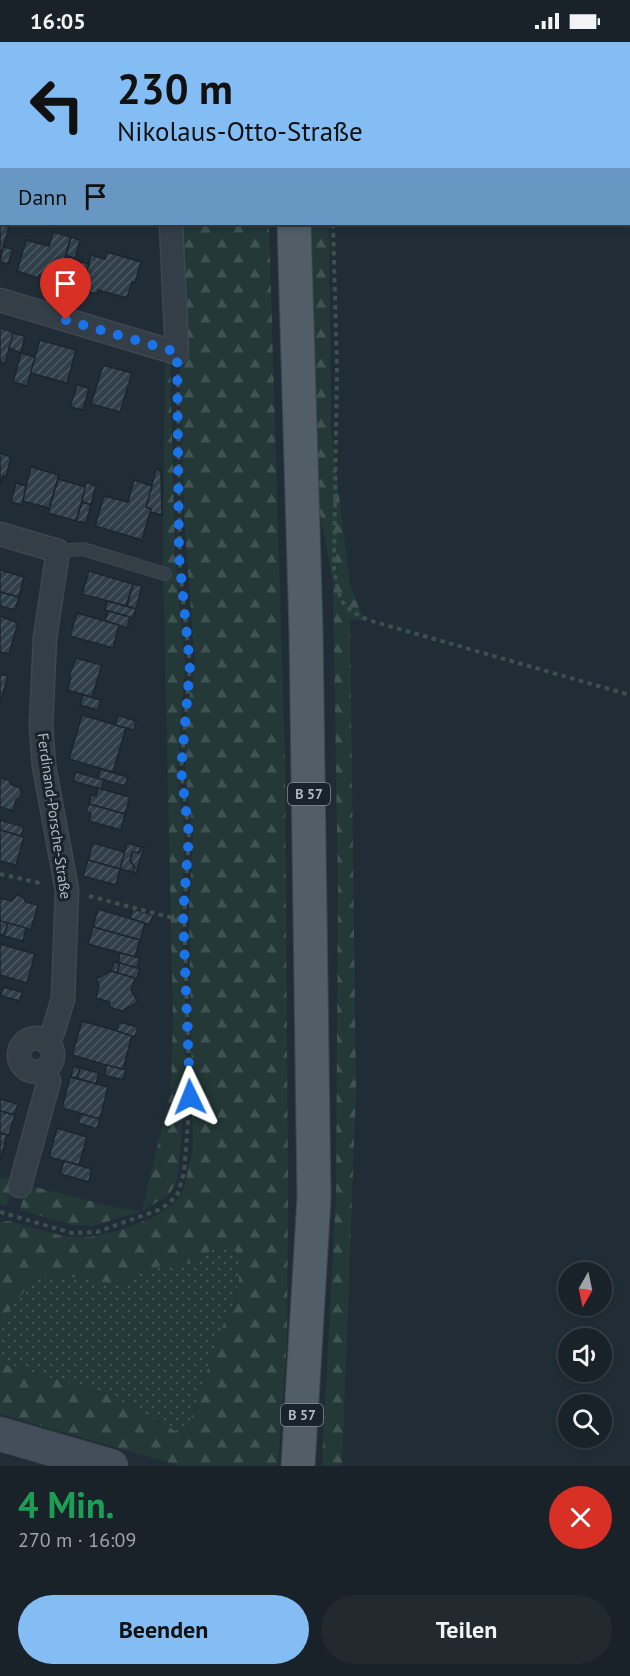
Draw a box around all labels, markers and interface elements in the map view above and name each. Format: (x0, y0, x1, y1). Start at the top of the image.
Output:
text: 16:05 (30, 7, 86, 35)
text: 230 m (117, 61, 233, 116)
icon: left (18, 66, 96, 144)
text: Nikolaus-Otto-Straße (117, 114, 363, 148)
icon: arrive (79, 180, 112, 213)
text: Dann (18, 183, 67, 211)
pin (40, 258, 91, 320)
icon: arrive (49, 267, 82, 300)
street label: Ferdinand-Porsche-Straße (33, 732, 76, 900)
road number: B 57 (288, 783, 330, 805)
position arrow (158, 1065, 222, 1129)
north arrow (558, 1262, 612, 1316)
map controls (558, 1262, 612, 1448)
button: sound (558, 1328, 612, 1382)
button: search (558, 1394, 612, 1448)
road number: B 57 (281, 1404, 323, 1426)
text: 4 Min. (18, 1481, 114, 1528)
button: close (549, 1486, 612, 1549)
text: 270 m · 16:09 (18, 1527, 136, 1553)
button: Beenden (18, 1595, 309, 1664)
button: Teilen (321, 1595, 612, 1664)

